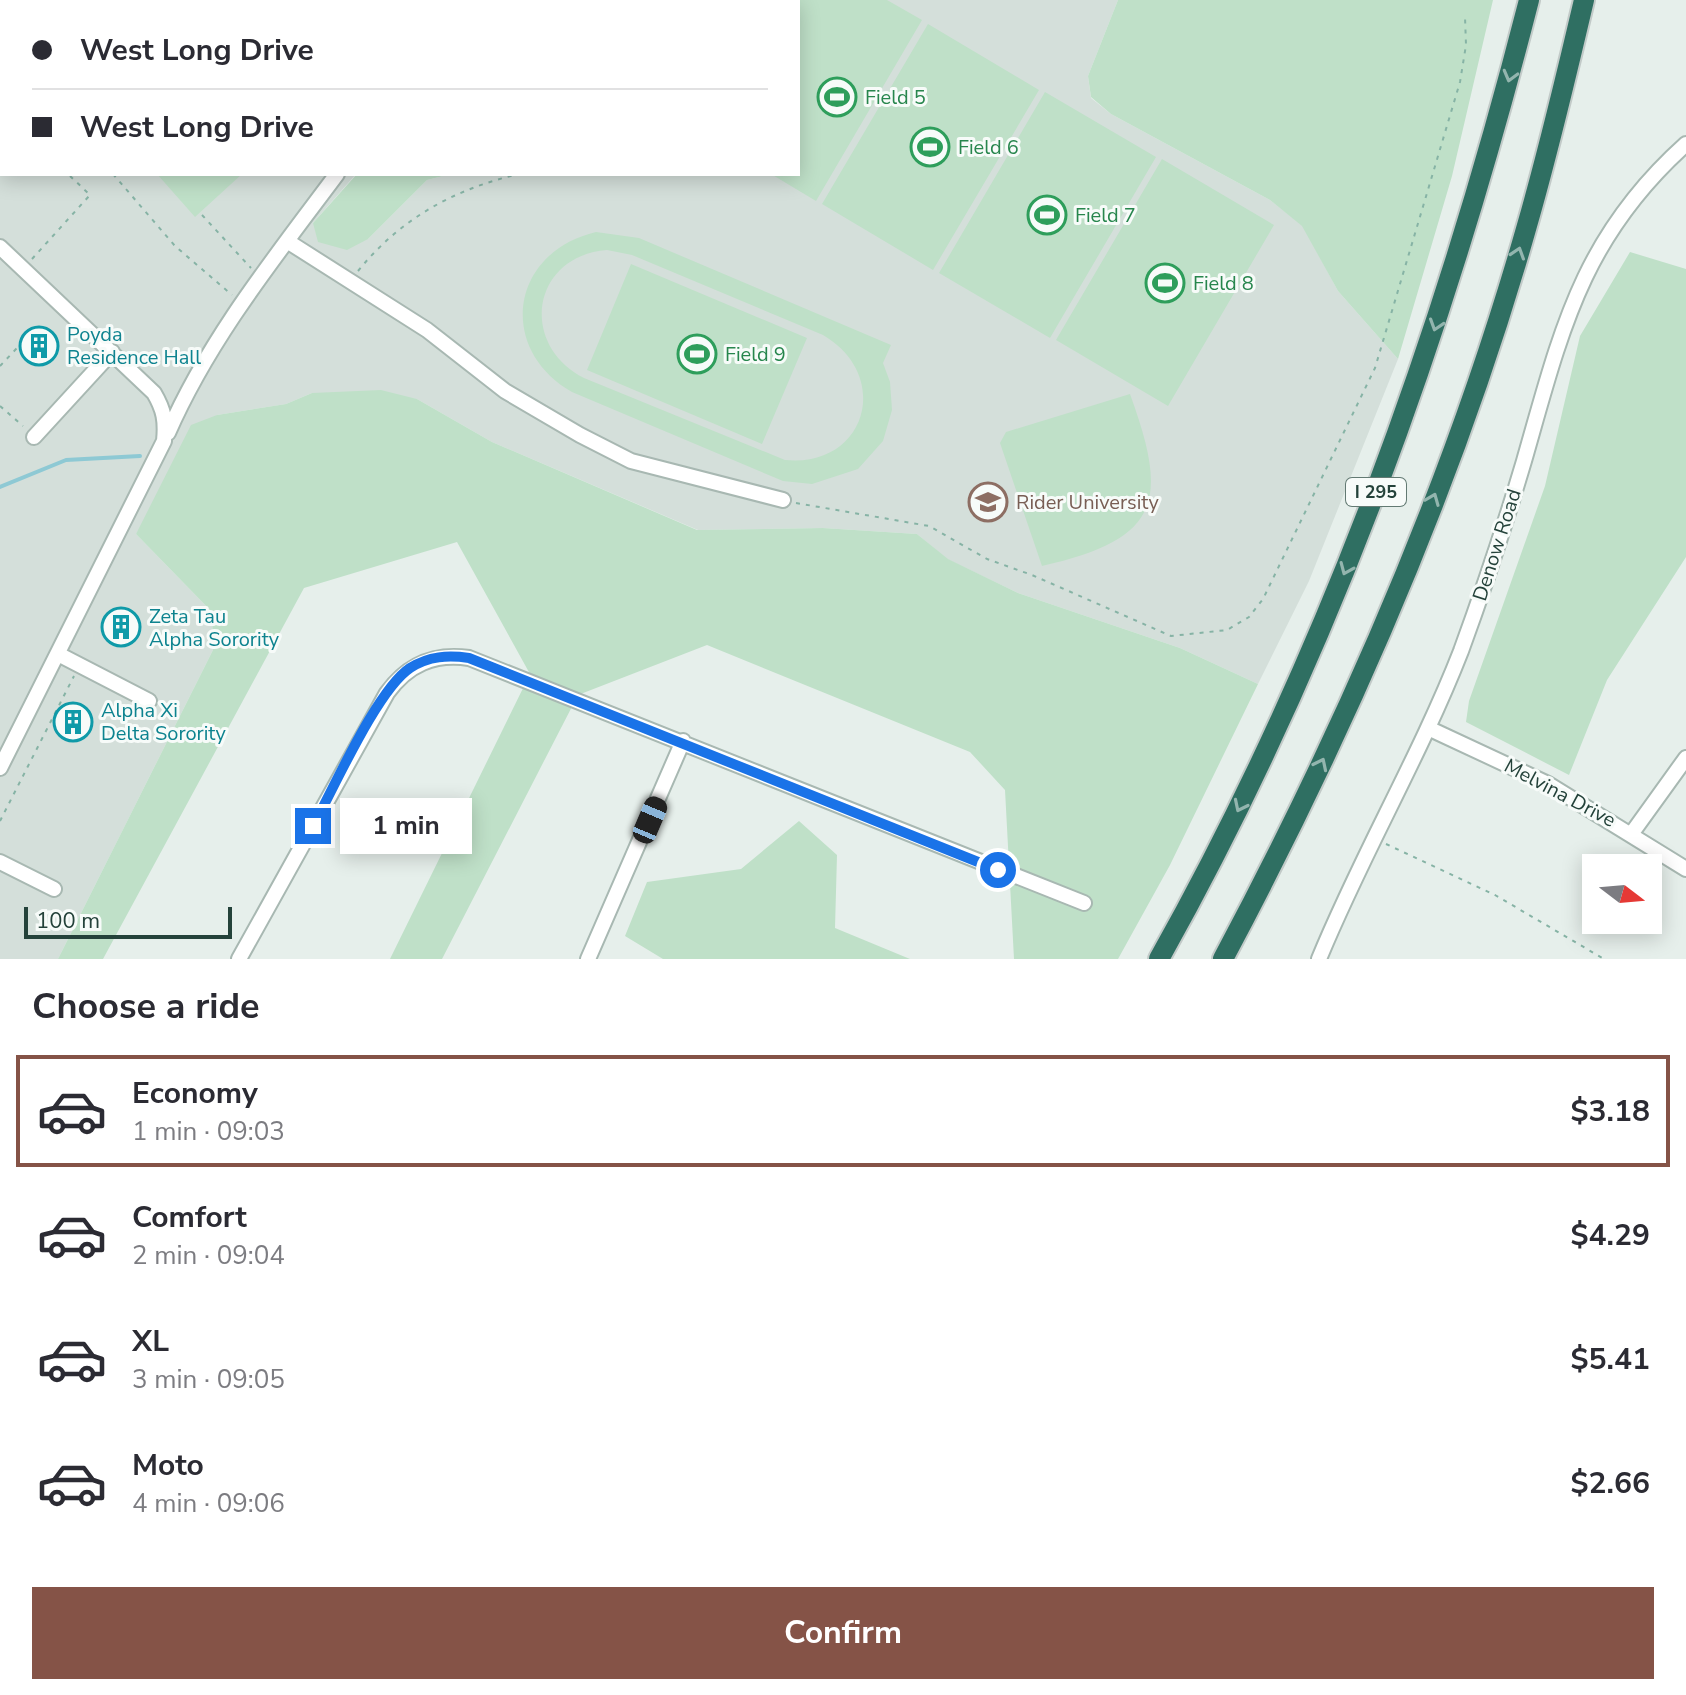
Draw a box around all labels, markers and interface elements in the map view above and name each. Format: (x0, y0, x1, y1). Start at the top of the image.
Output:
text: West Long Drive (80, 30, 314, 71)
one-way arrow (1502, 68, 1519, 82)
sports icon: Field 5 (816, 76, 858, 118)
place label: Field 5 (865, 84, 926, 111)
text: West Long Drive (80, 107, 314, 148)
sports icon: Field 6 (909, 126, 951, 168)
place label: Field 6 (958, 134, 1019, 161)
sports icon: Field 7 (1026, 194, 1068, 236)
place label: Field 7 (1075, 202, 1136, 229)
one-way arrow (1509, 247, 1525, 261)
sports icon: Field 8 (1144, 262, 1186, 304)
place label: Field 8 (1193, 270, 1254, 297)
one-way arrow (1429, 317, 1445, 331)
place label: Poyda Residence Hall (67, 321, 201, 371)
building icon: Poyda Residence Hall (18, 325, 60, 367)
sports icon: Field 9 (676, 333, 718, 375)
place label: Field 9 (725, 341, 786, 368)
road number: I 295 (1346, 478, 1406, 506)
school or university icon: Rider University (967, 481, 1009, 523)
street label: Denow Road (1466, 486, 1528, 604)
place label: Rider University (1016, 489, 1159, 516)
one-way arrow (1423, 493, 1439, 507)
one-way arrow (1340, 561, 1356, 575)
place label: Zeta Tau Alpha Sorority (149, 603, 280, 653)
building icon: Zeta Tau Alpha Sorority (100, 606, 142, 648)
place label: Alpha Xi Delta Sorority (101, 697, 226, 747)
building icon: Alpha Xi Delta Sorority (52, 701, 94, 743)
street label: Melvina Drive (1499, 752, 1621, 834)
one-way arrow (1311, 758, 1327, 772)
car (630, 793, 670, 847)
callout: 1 min (341, 798, 473, 854)
one-way arrow (1234, 798, 1250, 812)
route end (295, 808, 331, 844)
text: 1 min (372, 808, 440, 843)
route start (980, 852, 1016, 888)
north arrow (1582, 854, 1662, 934)
map controls (1582, 854, 1662, 934)
scale bar (24, 903, 232, 939)
text: 100 m (36, 906, 100, 936)
text: Choose a ride (32, 982, 260, 1031)
text: Economy (132, 1073, 258, 1114)
icon: car (36, 1075, 108, 1147)
text: $3.18 (1571, 1091, 1650, 1132)
text: 1 min · 09:03 (132, 1114, 285, 1149)
text: Comfort (132, 1197, 247, 1238)
icon: car (36, 1199, 108, 1271)
text: $4.29 (1571, 1215, 1650, 1256)
text: 2 min · 09:04 (132, 1238, 285, 1273)
text: XL (132, 1321, 169, 1362)
icon: car (36, 1323, 108, 1395)
text: $5.41 (1571, 1339, 1650, 1380)
text: 3 min · 09:05 (132, 1362, 285, 1397)
text: Moto (132, 1445, 204, 1486)
icon: car (36, 1447, 108, 1519)
text: $2.66 (1571, 1463, 1650, 1504)
text: 4 min · 09:06 (132, 1486, 285, 1521)
button: Confirm (32, 1587, 1654, 1679)

